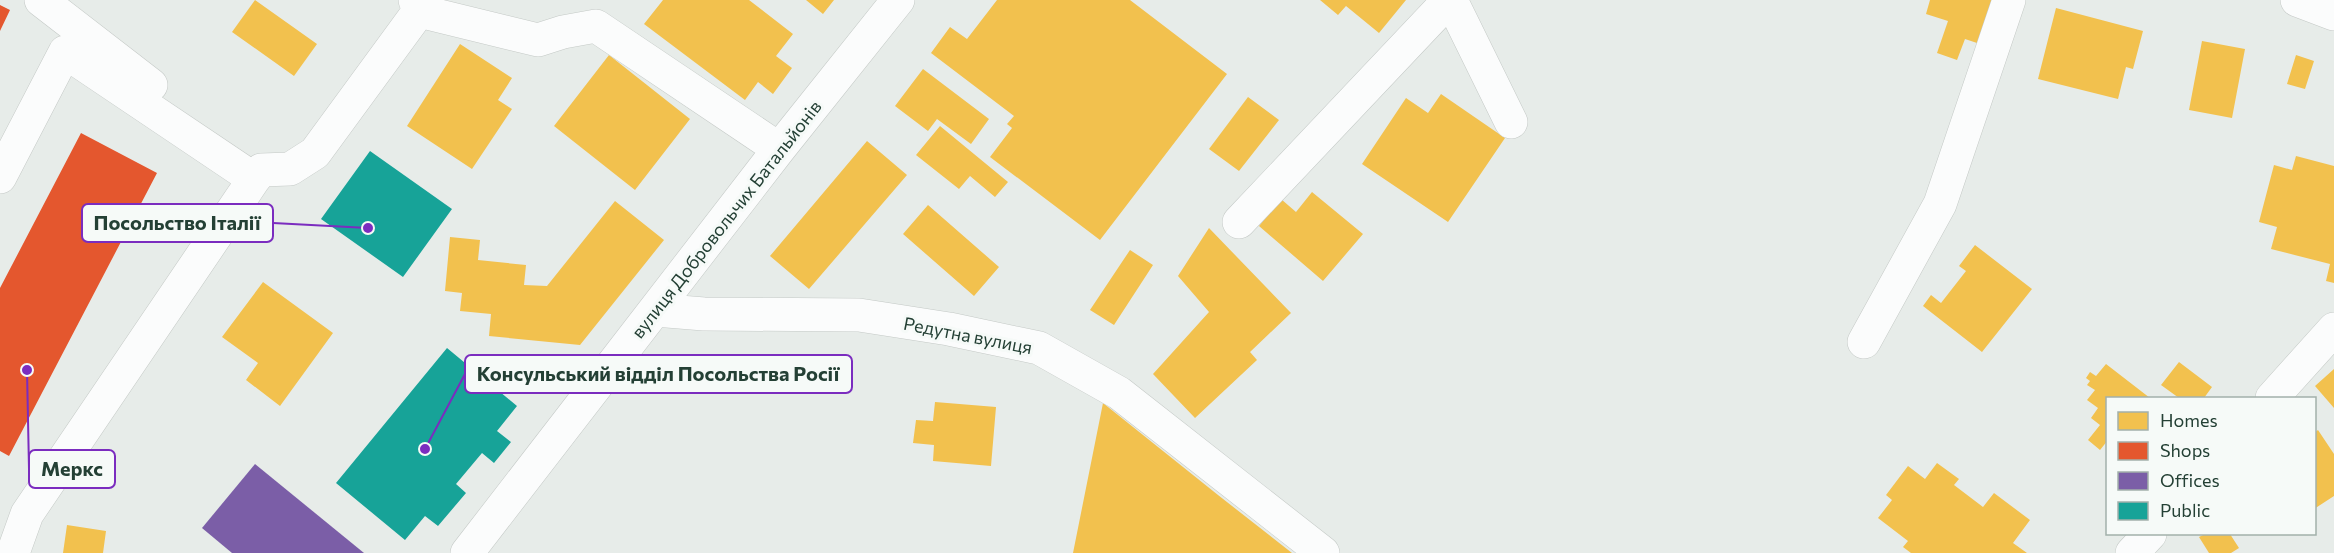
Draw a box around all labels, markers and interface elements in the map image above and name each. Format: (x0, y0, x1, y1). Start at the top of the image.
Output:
street label: вулиця Добровольчих Батальйонів (626, 96, 826, 342)
callout: Посольство Італії (82, 204, 273, 242)
text: Посольство Італії (93, 210, 262, 234)
street label: Редутна вулиця (902, 312, 1034, 358)
callout: Консульський відділ Посольства Росії (465, 355, 852, 393)
text: Консульський відділ Посольства Росії (477, 361, 841, 385)
legend (2106, 397, 2316, 535)
text: Homes (2160, 409, 2218, 431)
text: Shops (2160, 439, 2210, 461)
callout: Меркс (29, 450, 115, 488)
text: Меркс (41, 456, 103, 480)
text: Offices (2160, 469, 2220, 491)
text: Public (2160, 499, 2210, 521)

